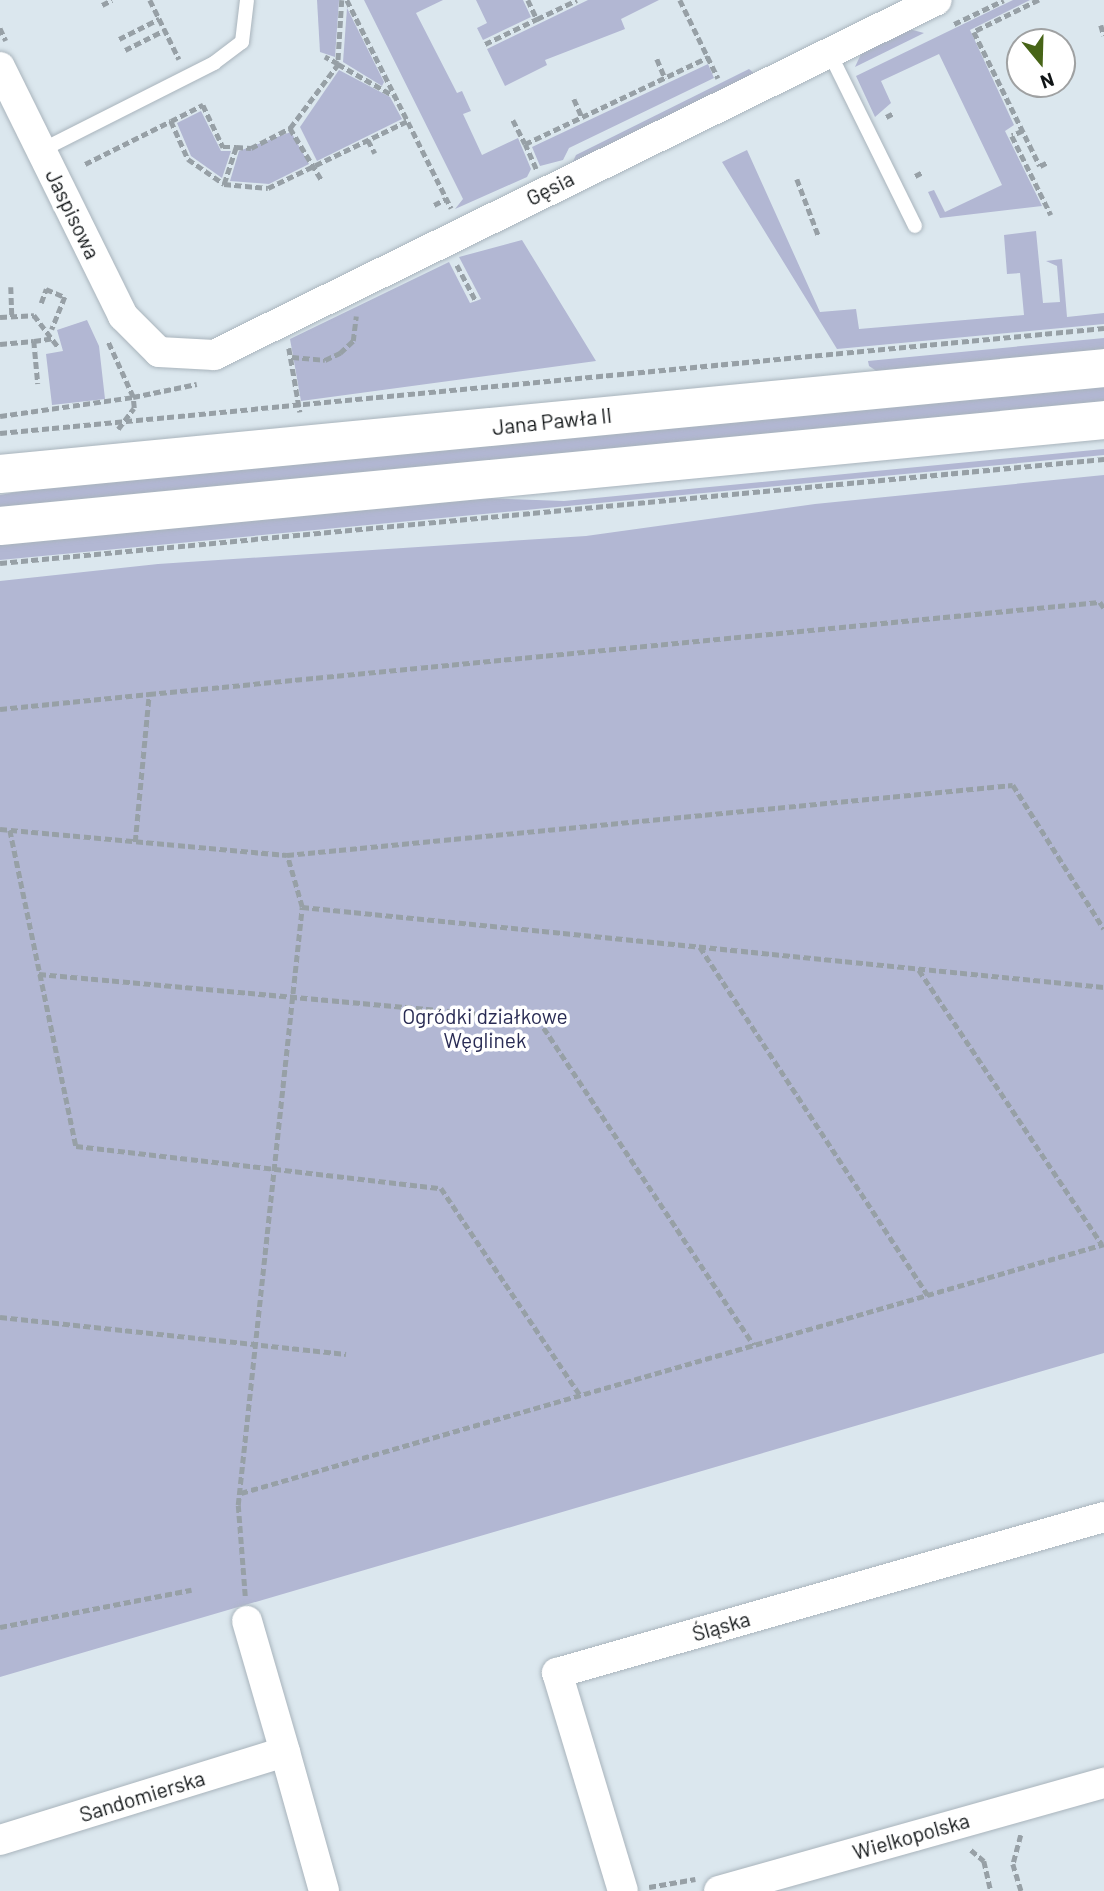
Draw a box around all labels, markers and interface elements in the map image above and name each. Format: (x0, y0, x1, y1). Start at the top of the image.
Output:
north arrow (1006, 28, 1076, 98)
text: N (1038, 69, 1057, 94)
street label: Jaspisowa (40, 165, 106, 263)
street label: Gęsia (522, 165, 578, 211)
street label: Jana Pawła II (491, 402, 613, 440)
park label: Ogródki działkowe Węglinek (402, 1003, 568, 1053)
street label: Śląska (689, 1606, 753, 1646)
street label: Sandomierska (76, 1765, 208, 1827)
street label: Wielkopolska (850, 1807, 972, 1865)

